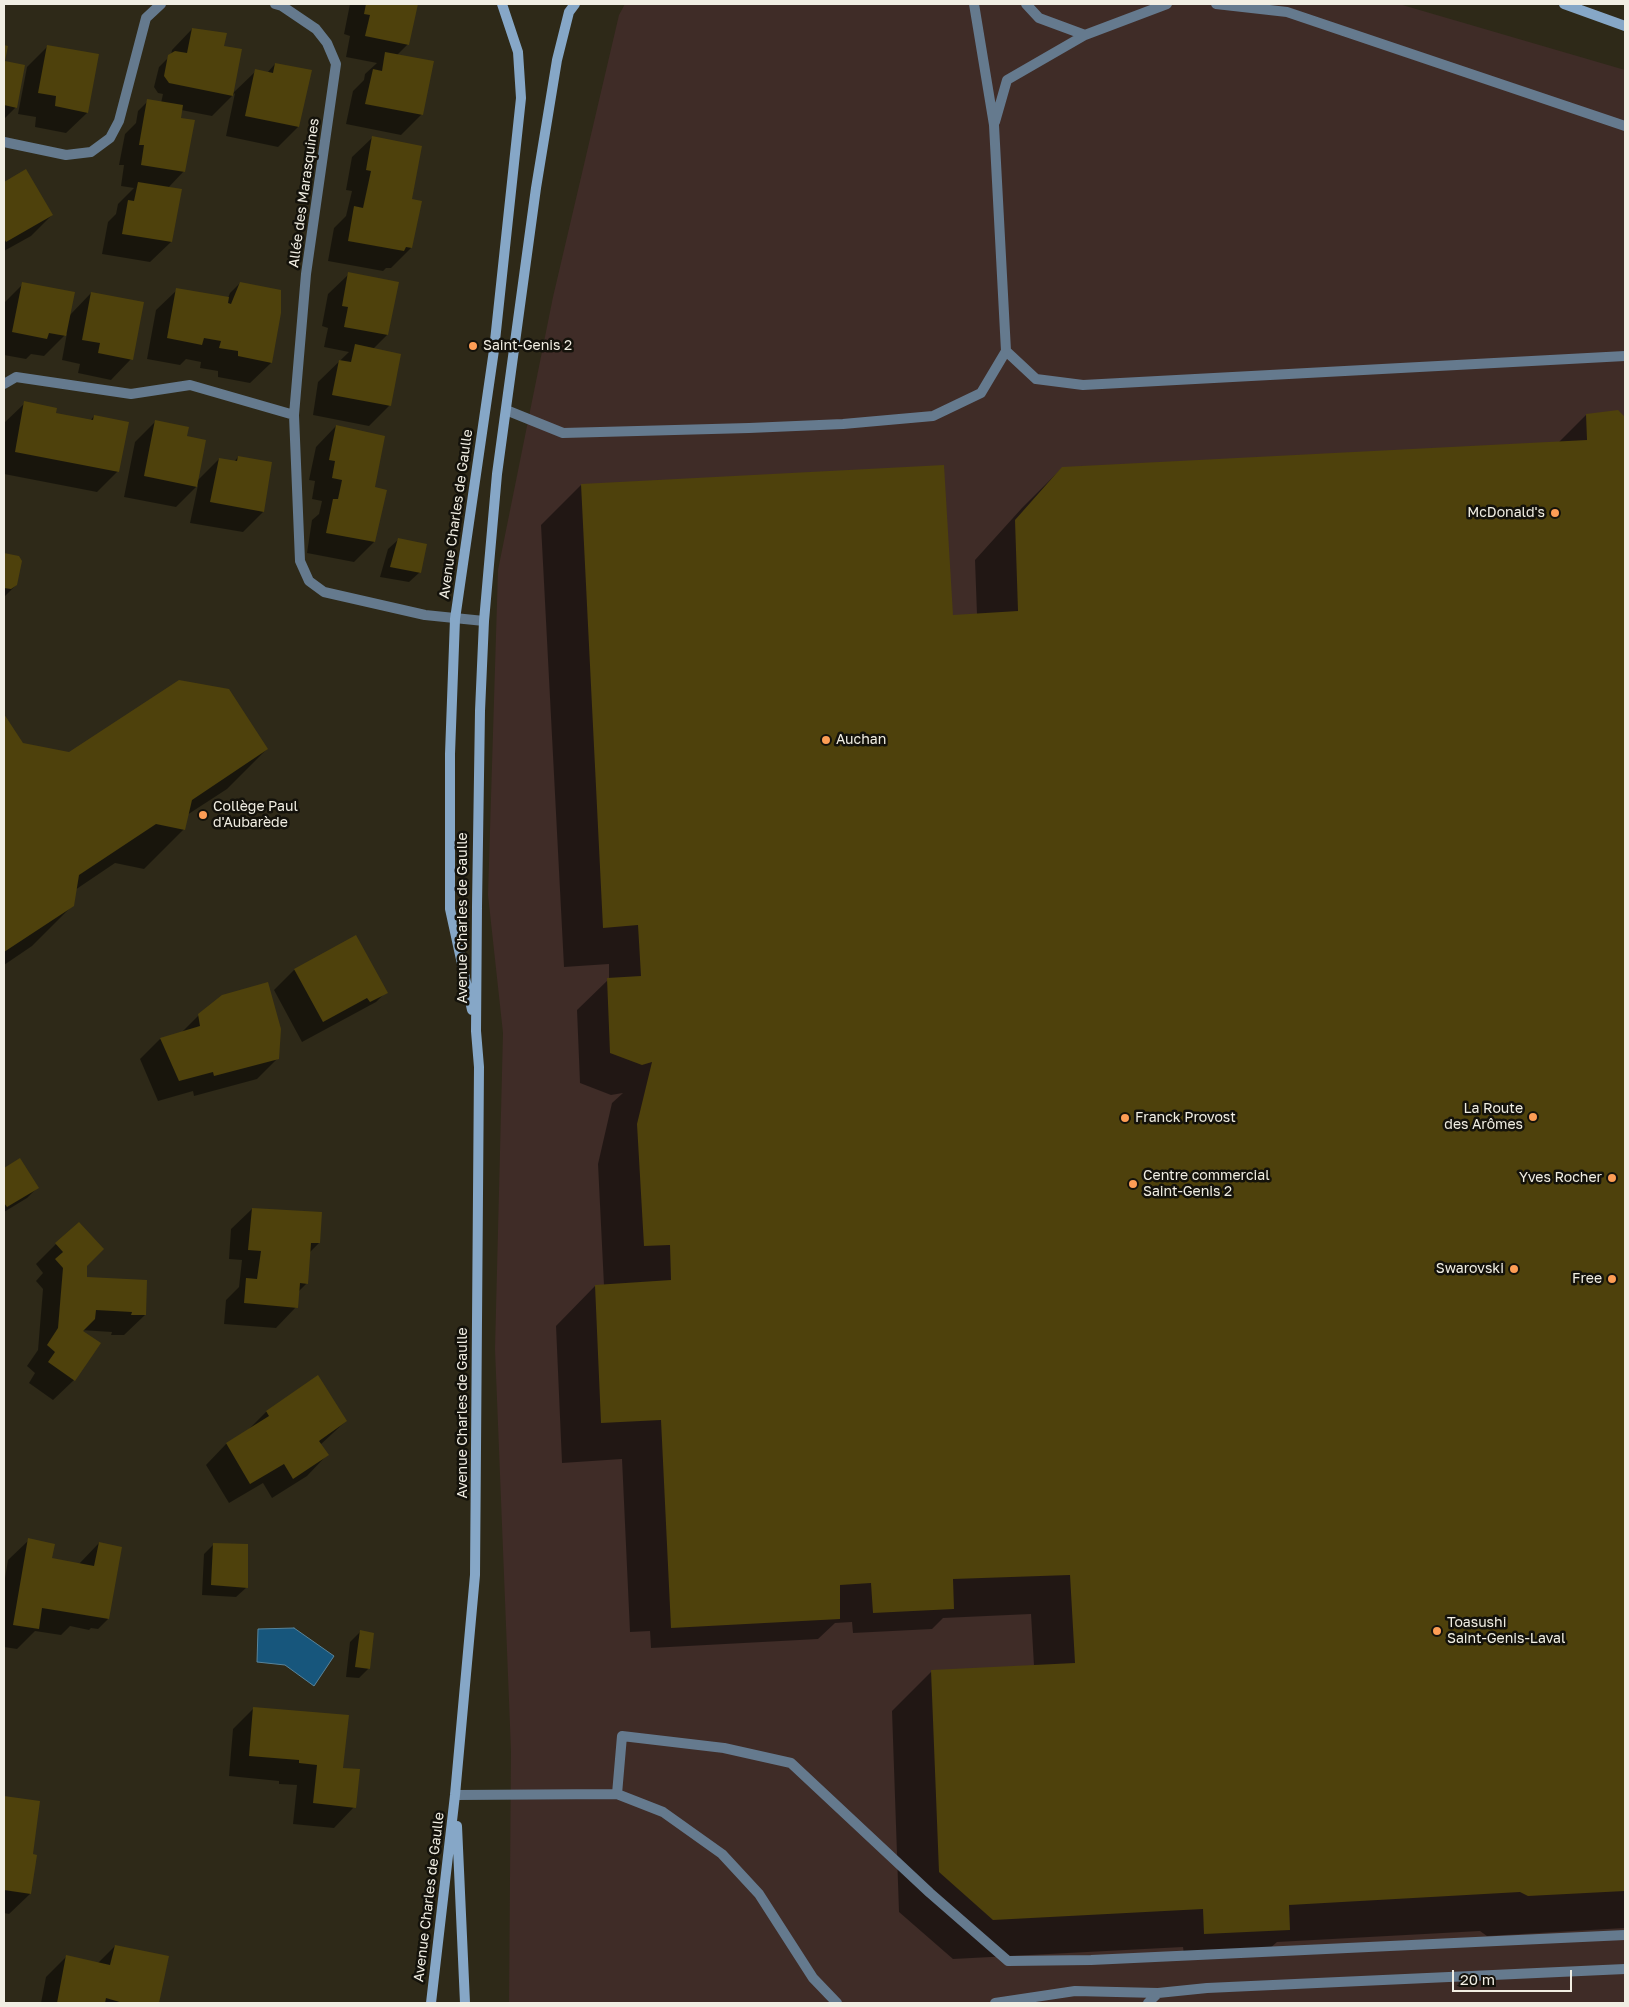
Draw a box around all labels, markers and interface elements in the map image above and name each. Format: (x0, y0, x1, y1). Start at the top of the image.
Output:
street label: Allée des Marasquines (285, 117, 323, 269)
place label: Saint-Genis 2 (483, 338, 572, 354)
marker: Saint-Genis 2 (467, 340, 479, 352)
street label: Avenue Charles de Gaulle (436, 428, 476, 600)
place label: McDonald's (1467, 505, 1545, 521)
marker: McDonald's (1549, 507, 1561, 519)
place label: Auchan (836, 732, 886, 748)
marker: Auchan (820, 734, 832, 746)
place label: Collège Paul d'Aubarède (213, 799, 298, 832)
marker: Collège Paul d'Aubarède (197, 809, 209, 821)
street label: Avenue Charles de Gaulle (455, 832, 471, 1004)
place label: La Route des Arômes (1444, 1101, 1523, 1134)
place label: Franck Provost (1135, 1110, 1236, 1126)
marker: La Route des Arômes (1527, 1111, 1539, 1123)
marker: Franck Provost (1119, 1112, 1131, 1124)
place label: Centre commercial Saint-Genis 2 (1143, 1168, 1270, 1200)
place label: Yves Rocher (1519, 1170, 1602, 1186)
marker: Yves Rocher (1606, 1172, 1618, 1184)
marker: Centre commercial Saint-Genis 2 (1127, 1178, 1139, 1190)
place label: Swarovski (1436, 1261, 1504, 1277)
marker: Swarovski (1508, 1263, 1520, 1275)
place label: Free (1572, 1271, 1602, 1287)
marker: Free (1606, 1273, 1618, 1285)
street label: Avenue Charles de Gaulle (455, 1327, 471, 1499)
place label: Toasushi Saint-Genis-Laval (1447, 1615, 1565, 1648)
marker: Toasushi Saint-Genis-Laval (1431, 1625, 1443, 1637)
street label: Avenue Charles de Gaulle (410, 1811, 448, 1983)
scale bar (1454, 1960, 1574, 1992)
text: 20 m (1460, 1970, 1495, 1988)

